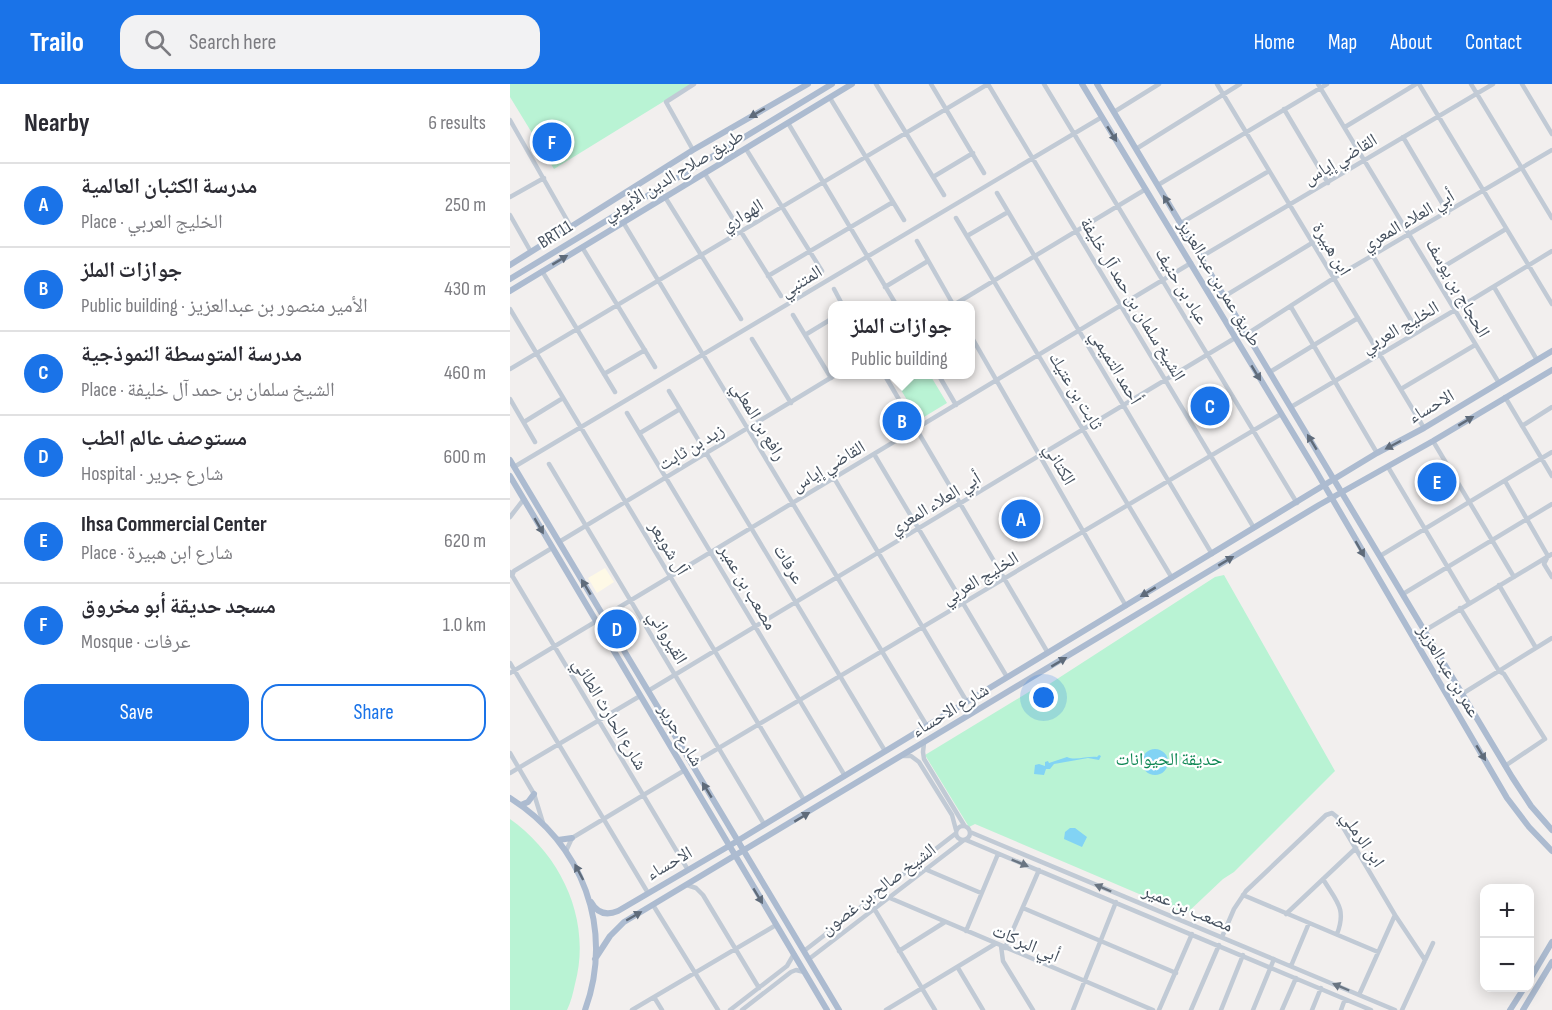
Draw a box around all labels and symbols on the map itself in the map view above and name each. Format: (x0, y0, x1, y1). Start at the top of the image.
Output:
one-way arrow (749, 108, 765, 119)
pin: F (532, 120, 572, 164)
street label: طريق صلاح الدين الأيوبي (599, 125, 749, 229)
one-way arrow (1107, 126, 1118, 142)
street label: القاضي إياس (1300, 129, 1383, 193)
street label: أبي العلاء المعري (1358, 185, 1460, 258)
one-way arrow (1162, 194, 1173, 211)
street label: الهواري (717, 195, 769, 239)
street label: الشيخ سلمان بن حمد آل خليفة (1075, 214, 1190, 385)
street label: طريق عمر بن عبدالعزيز (1173, 215, 1266, 350)
street label: BRT11 (534, 216, 577, 253)
street label: ابن هبيرة (1308, 219, 1356, 280)
street label: الحجاج بن يوسف (1420, 235, 1494, 342)
street label: عباد بن حنيف (1151, 244, 1213, 328)
one-way arrow (552, 255, 569, 265)
street label: المتنبي (777, 261, 828, 305)
street label: الخليج العربي (1358, 297, 1445, 361)
street label: أحمد التميمي (1082, 326, 1147, 410)
street label: ثابت بن عتيك (1044, 349, 1107, 434)
one-way arrow (1251, 365, 1262, 381)
street label: رافع بن المعلي (724, 378, 790, 466)
pin: C (1190, 384, 1230, 428)
street label: الاحساء (1405, 385, 1458, 428)
pin: B (882, 398, 922, 444)
one-way arrow (1458, 416, 1474, 427)
street label: زيد بن ثابت (654, 420, 728, 475)
one-way arrow (1306, 434, 1317, 450)
street label: القاضي إياس (788, 436, 871, 500)
street label: الكتاني (1036, 440, 1080, 491)
one-way arrow (1384, 440, 1401, 450)
pin: E (1418, 460, 1456, 504)
street label: أبي العلاء المعري (885, 467, 987, 542)
pin: A (1002, 496, 1040, 542)
street label: آل شويعر (644, 517, 693, 579)
one-way arrow (534, 518, 545, 534)
street label: مصعب بن عمير (713, 540, 781, 634)
street label: عرفات (769, 541, 808, 588)
one-way arrow (1355, 541, 1365, 558)
street label: الخليج العربي (938, 547, 1024, 613)
one-way arrow (1218, 556, 1234, 567)
one-way arrow (580, 579, 591, 595)
one-way arrow (1140, 587, 1156, 598)
pin: D (598, 606, 636, 652)
street label: القيرواني (640, 607, 692, 670)
street label: عمر بن عبدالعزيز (1412, 620, 1484, 721)
street label: شارع الحارث الطائي (565, 655, 651, 776)
one-way arrow (1051, 656, 1067, 667)
street label: شارع الاحساء (908, 679, 993, 742)
your location (1029, 683, 1058, 712)
street label: شارع جرير (653, 699, 707, 770)
one-way arrow (1475, 745, 1486, 761)
park label: حديقة الحيوانات (1116, 749, 1222, 770)
one-way arrow (702, 782, 713, 798)
street label: ابن الرملي (1333, 807, 1389, 873)
one-way arrow (794, 811, 810, 822)
street label: الشيخ صالح بن غصون (816, 839, 941, 940)
street label: الاحساء (643, 842, 696, 885)
one-way arrow (1011, 858, 1029, 868)
one-way arrow (574, 863, 584, 880)
street label: مصعب بن عمير (1139, 880, 1236, 937)
one-way arrow (1094, 883, 1112, 893)
one-way arrow (753, 888, 764, 904)
one-way arrow (626, 911, 642, 922)
street label: أبي البركات (988, 919, 1063, 970)
one-way arrow (1332, 982, 1350, 992)

